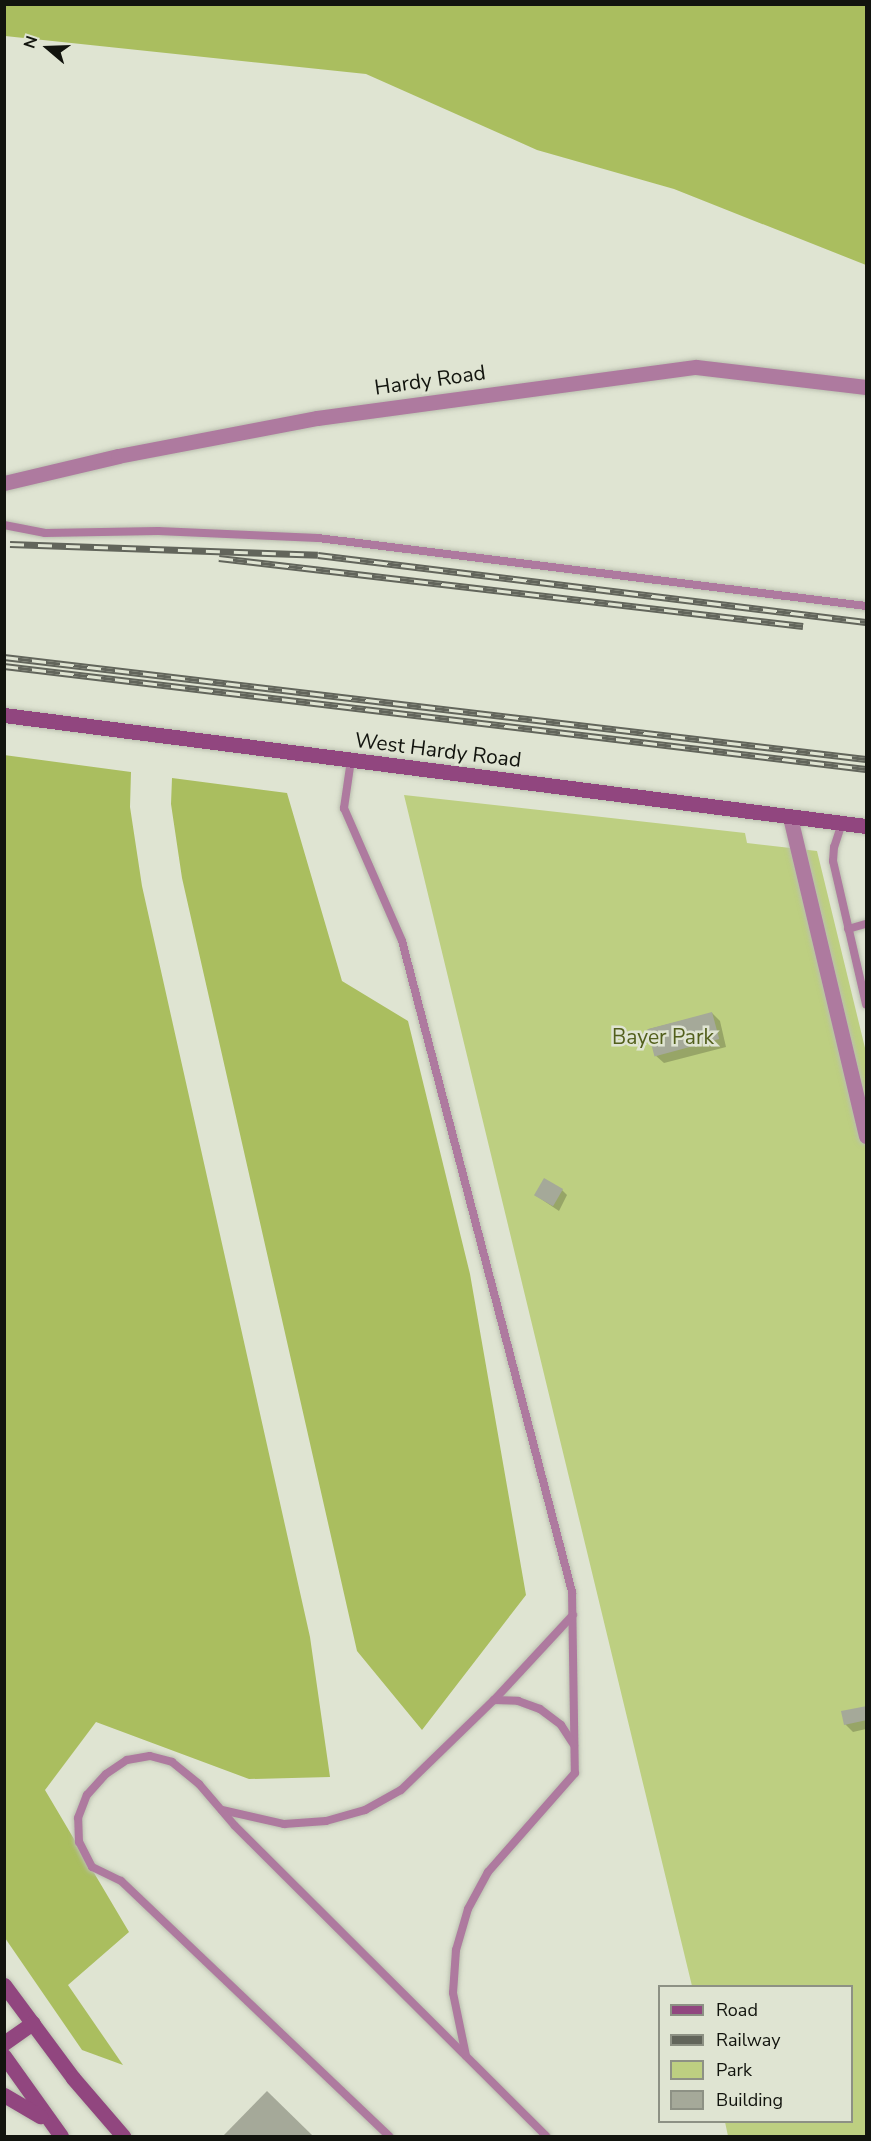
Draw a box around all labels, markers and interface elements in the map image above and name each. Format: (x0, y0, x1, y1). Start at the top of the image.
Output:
north arrow (18, 18, 78, 78)
text: N (19, 33, 43, 51)
street label: Hardy Road (373, 360, 487, 400)
street label: West Hardy Road (353, 727, 523, 773)
park label: Bayer Park (612, 1024, 714, 1050)
legend (658, 1985, 853, 2123)
text: Road (716, 1998, 758, 2022)
text: Railway (716, 2028, 781, 2052)
text: Park (716, 2058, 752, 2082)
text: Building (716, 2088, 783, 2112)

